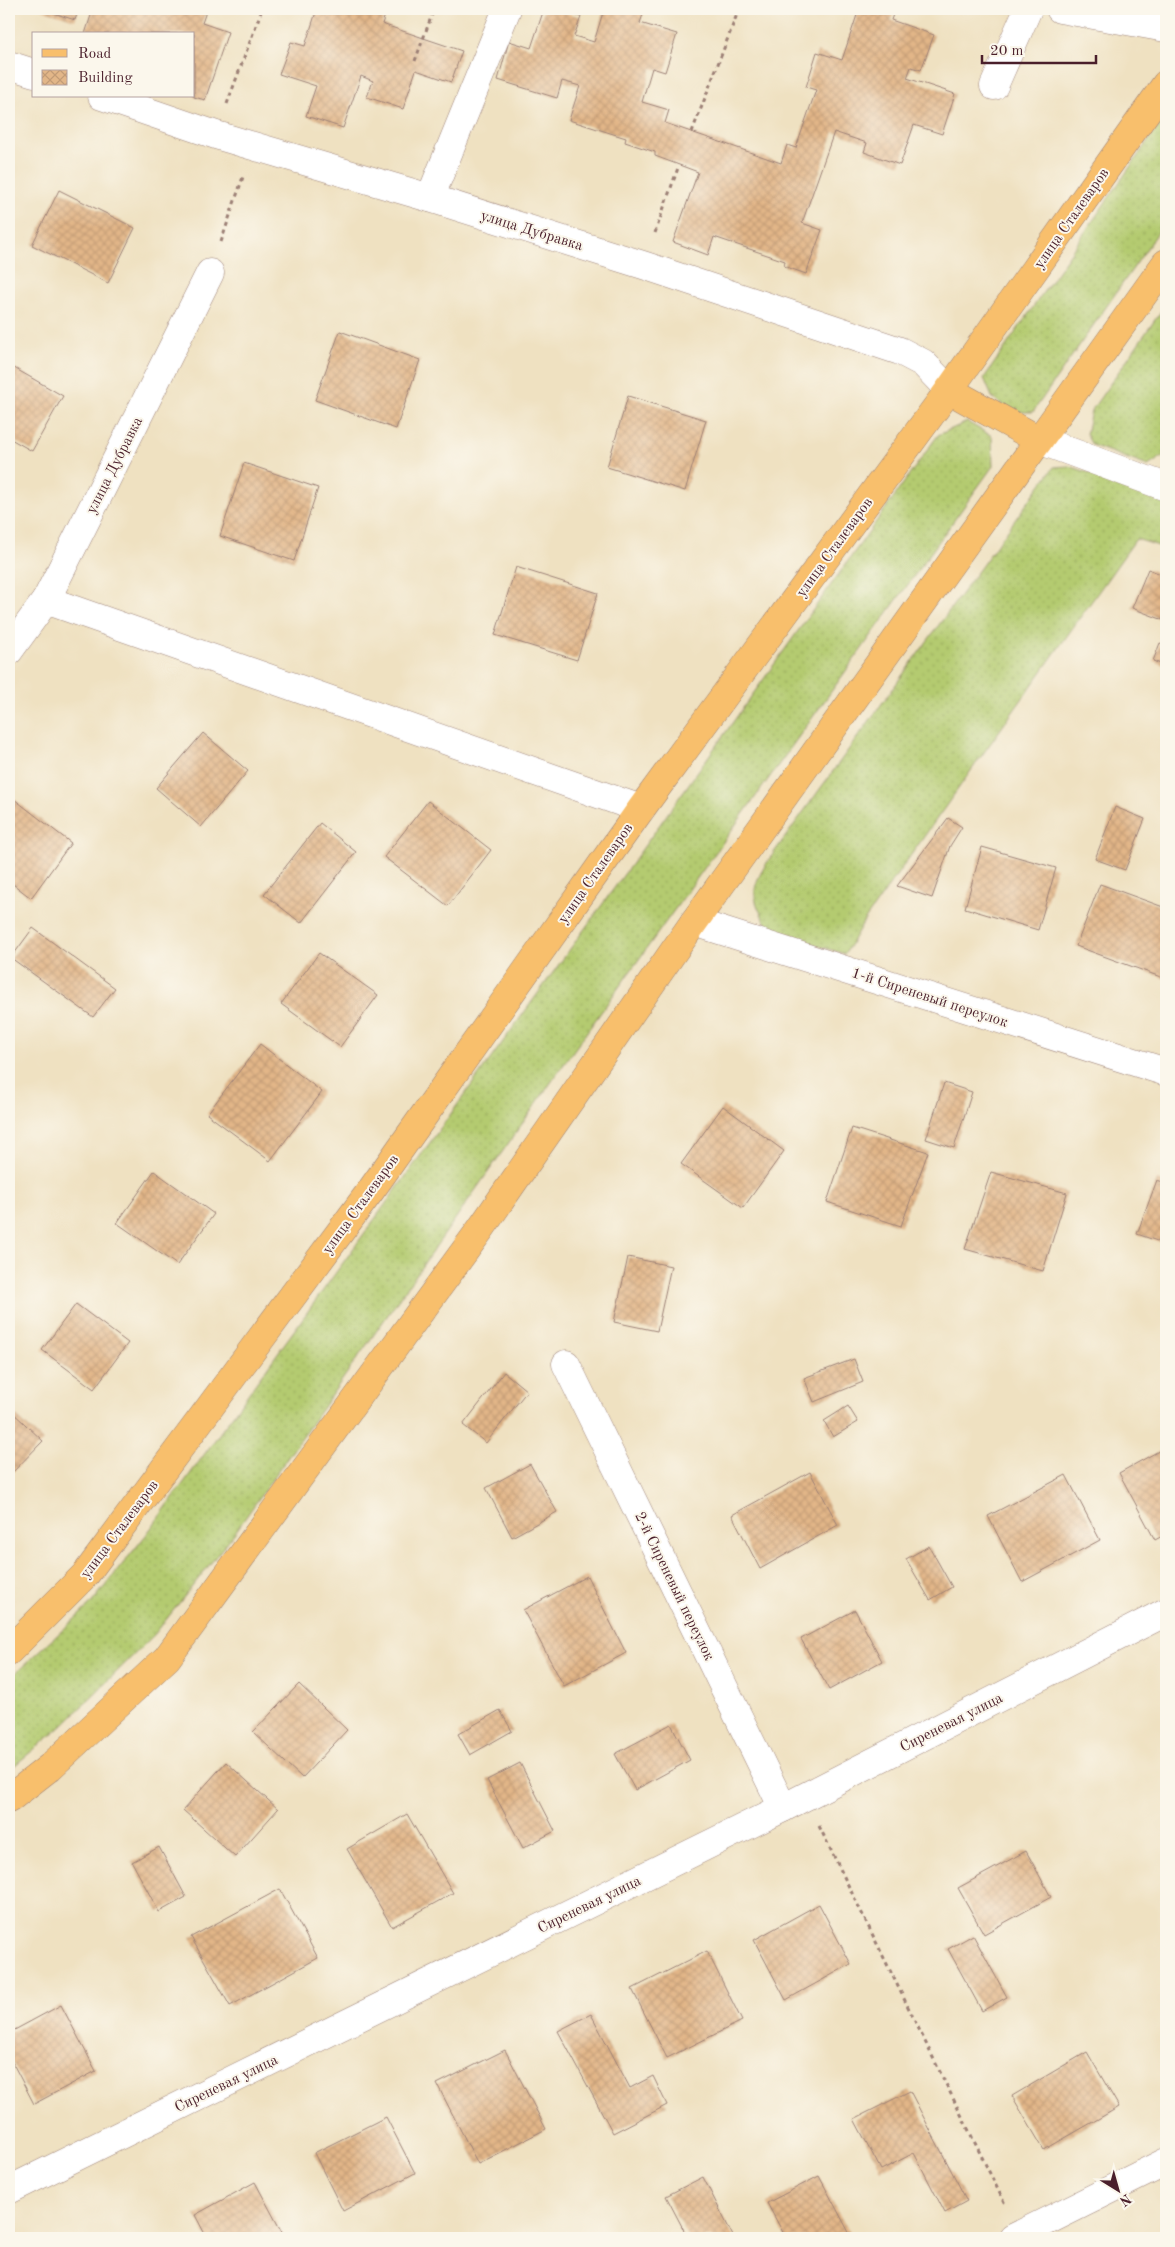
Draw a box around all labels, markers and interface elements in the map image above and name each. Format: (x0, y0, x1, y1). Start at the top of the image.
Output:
legend (32, 32, 195, 98)
scale bar (982, 32, 1096, 64)
text: 20 m (990, 44, 1024, 59)
text: Road (78, 47, 112, 62)
text: Building (78, 71, 133, 86)
street label: улица Сталеваров (1032, 166, 1112, 272)
street label: улица Дубравка (478, 209, 585, 254)
street label: улица Дубравка (85, 414, 146, 516)
street label: улица Сталеваров (794, 496, 876, 600)
street label: улица Сталеваров (556, 821, 636, 927)
street label: 1-й Сиреневый переулок (850, 966, 1010, 1031)
street label: улица Сталеваров (320, 1153, 402, 1257)
street label: улица Сталеваров (79, 1478, 162, 1582)
street label: 2-й Сиреневый переулок (631, 1510, 716, 1664)
street label: Сиреневая улица (898, 1691, 1006, 1756)
street label: Сиреневая улица (536, 1874, 644, 1937)
street label: Сиреневая улица (173, 2053, 281, 2116)
north arrow (1092, 2164, 1142, 2214)
text: N (1116, 2191, 1134, 2209)

